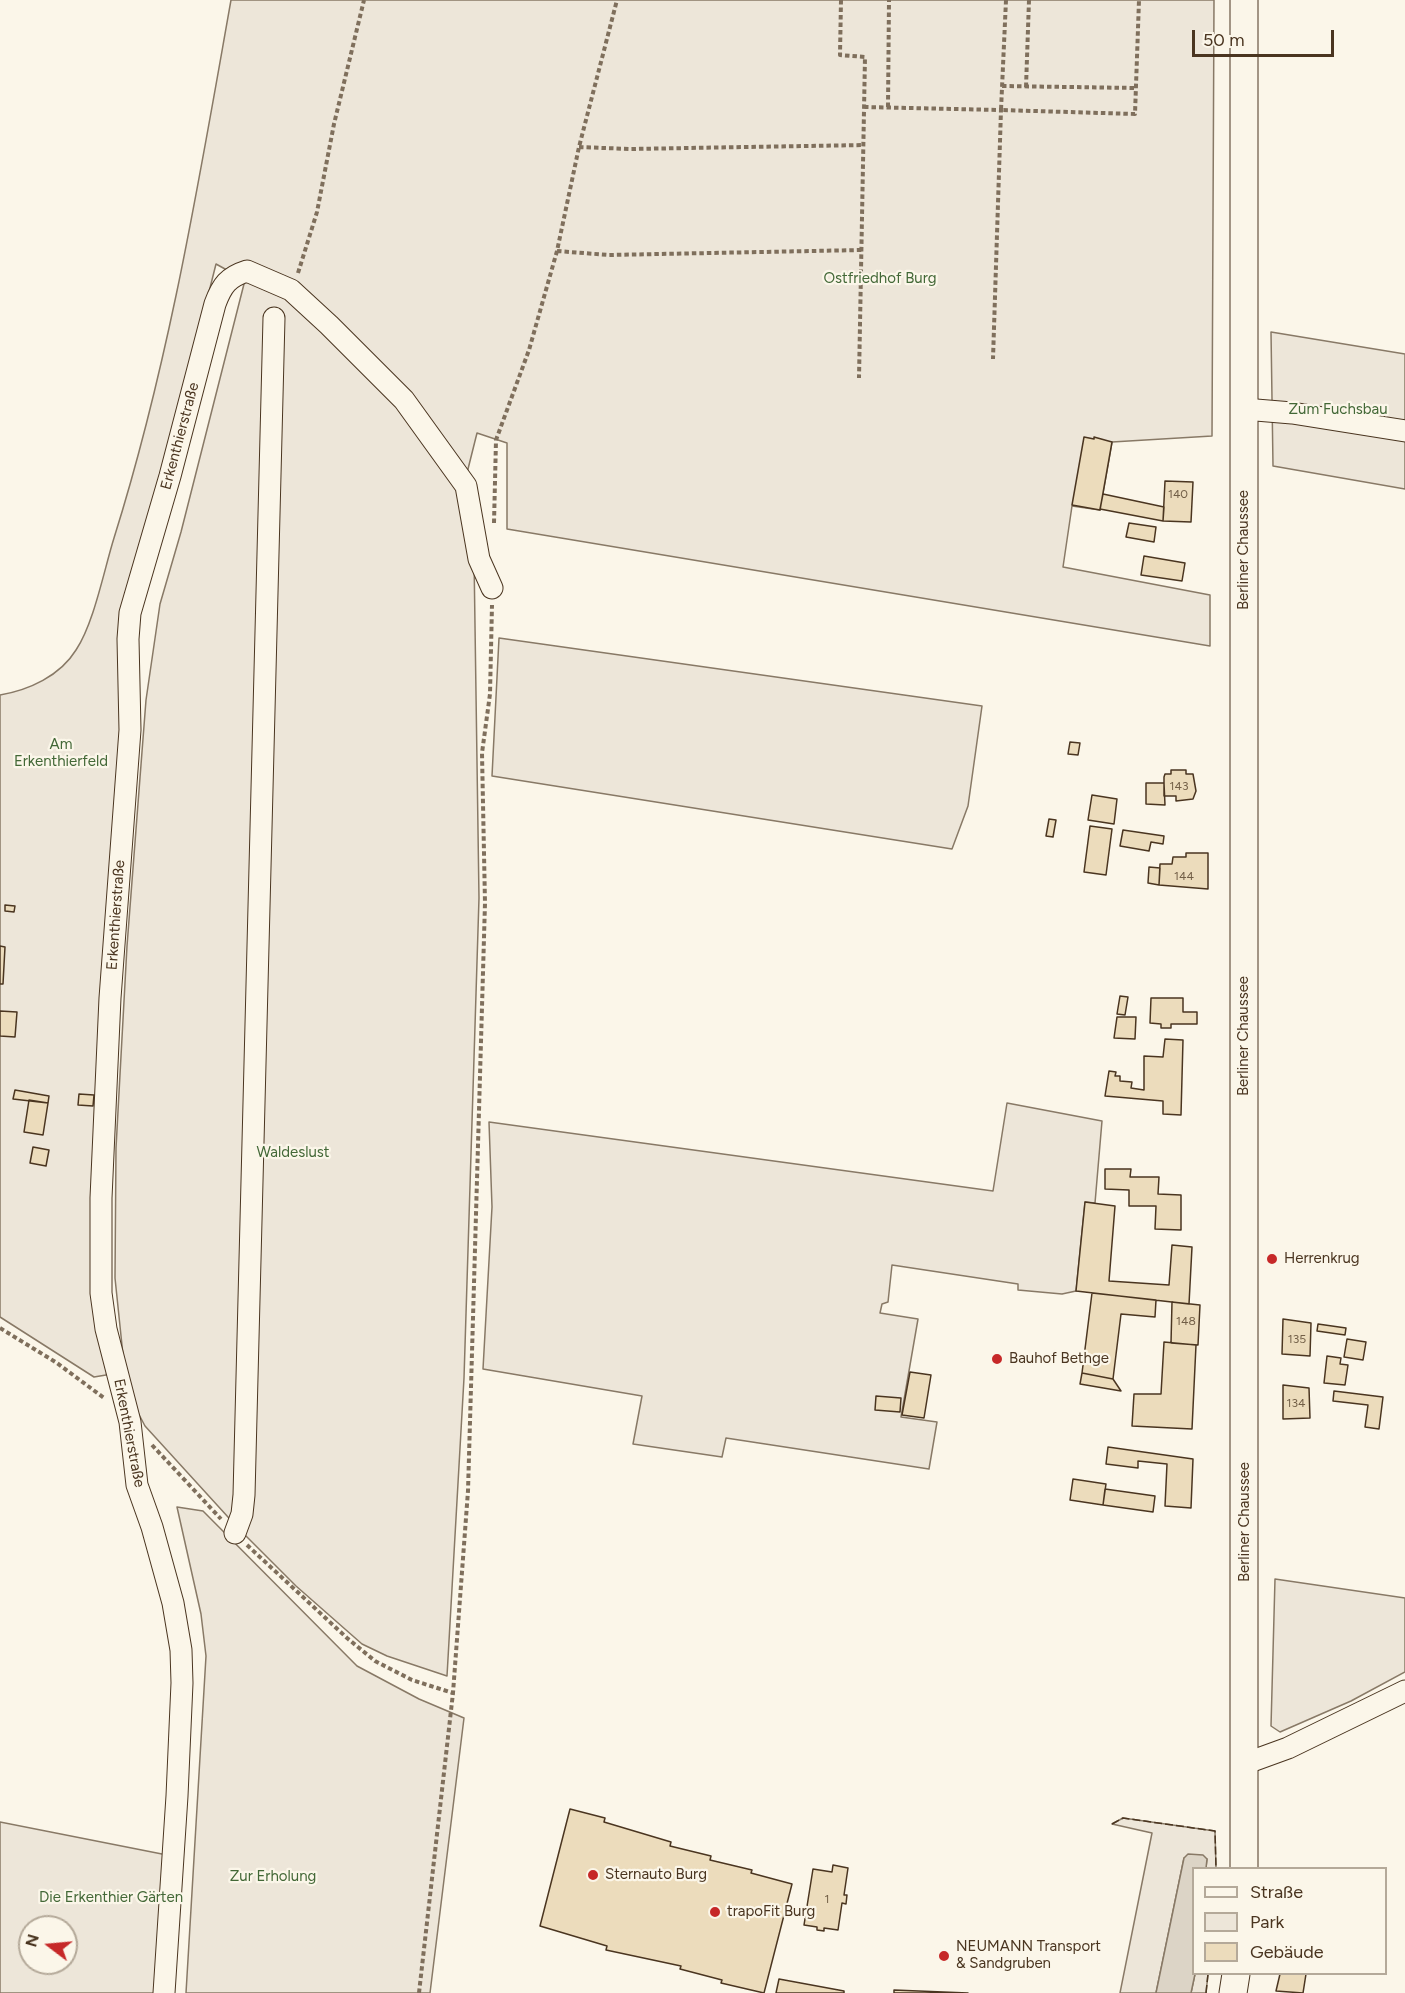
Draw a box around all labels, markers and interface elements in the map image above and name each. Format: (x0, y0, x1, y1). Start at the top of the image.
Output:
scale bar (1195, 18, 1338, 56)
text: 50 m (1203, 29, 1245, 51)
park label: Ostfriedhof Burg (823, 270, 937, 288)
street label: Erkenthierstraße (157, 380, 203, 492)
park label: Zum Fuchsbau (1288, 401, 1388, 419)
house number: 140 (1168, 487, 1188, 501)
street label: Berliner Chaussee (1235, 490, 1253, 610)
park label: Am Erkenthierfeld (14, 736, 108, 771)
house number: 143 (1170, 779, 1188, 793)
street label: Erkenthierstraße (103, 859, 129, 971)
house number: 144 (1174, 869, 1194, 883)
street label: Berliner Chaussee (1235, 976, 1253, 1096)
park label: Waldeslust (256, 1144, 330, 1162)
place label: Herrenkrug (1284, 1250, 1360, 1268)
marker: Herrenkrug (1265, 1252, 1279, 1266)
house number: 148 (1176, 1314, 1196, 1328)
house number: 135 (1288, 1332, 1306, 1346)
place label: Bauhof Bethge (1009, 1350, 1109, 1368)
marker: Bauhof Bethge (990, 1352, 1004, 1366)
street label: Erkenthierstraße (110, 1377, 148, 1489)
house number: 134 (1287, 1396, 1305, 1410)
street label: Berliner Chaussee (1236, 1462, 1254, 1582)
place label: Sternauto Burg (605, 1866, 707, 1884)
legend (1192, 1867, 1387, 1975)
park label: Zur Erholung (230, 1868, 316, 1886)
marker: Sternauto Burg (586, 1868, 600, 1882)
text: Straße (1250, 1881, 1303, 1903)
park label: Die Erkenthier Gärten (39, 1889, 183, 1907)
house number: 1 (825, 1892, 829, 1906)
place label: trapoFit Burg (727, 1903, 815, 1921)
marker: trapoFit Burg (708, 1905, 722, 1919)
text: Park (1250, 1911, 1284, 1933)
north arrow (18, 1915, 78, 1975)
text: N (21, 1932, 43, 1949)
place label: NEUMANN Transport & Sandgruben (956, 1938, 1101, 1973)
text: Gebäude (1250, 1941, 1324, 1963)
marker: NEUMANN Transport & Sandgruben (937, 1949, 951, 1963)

